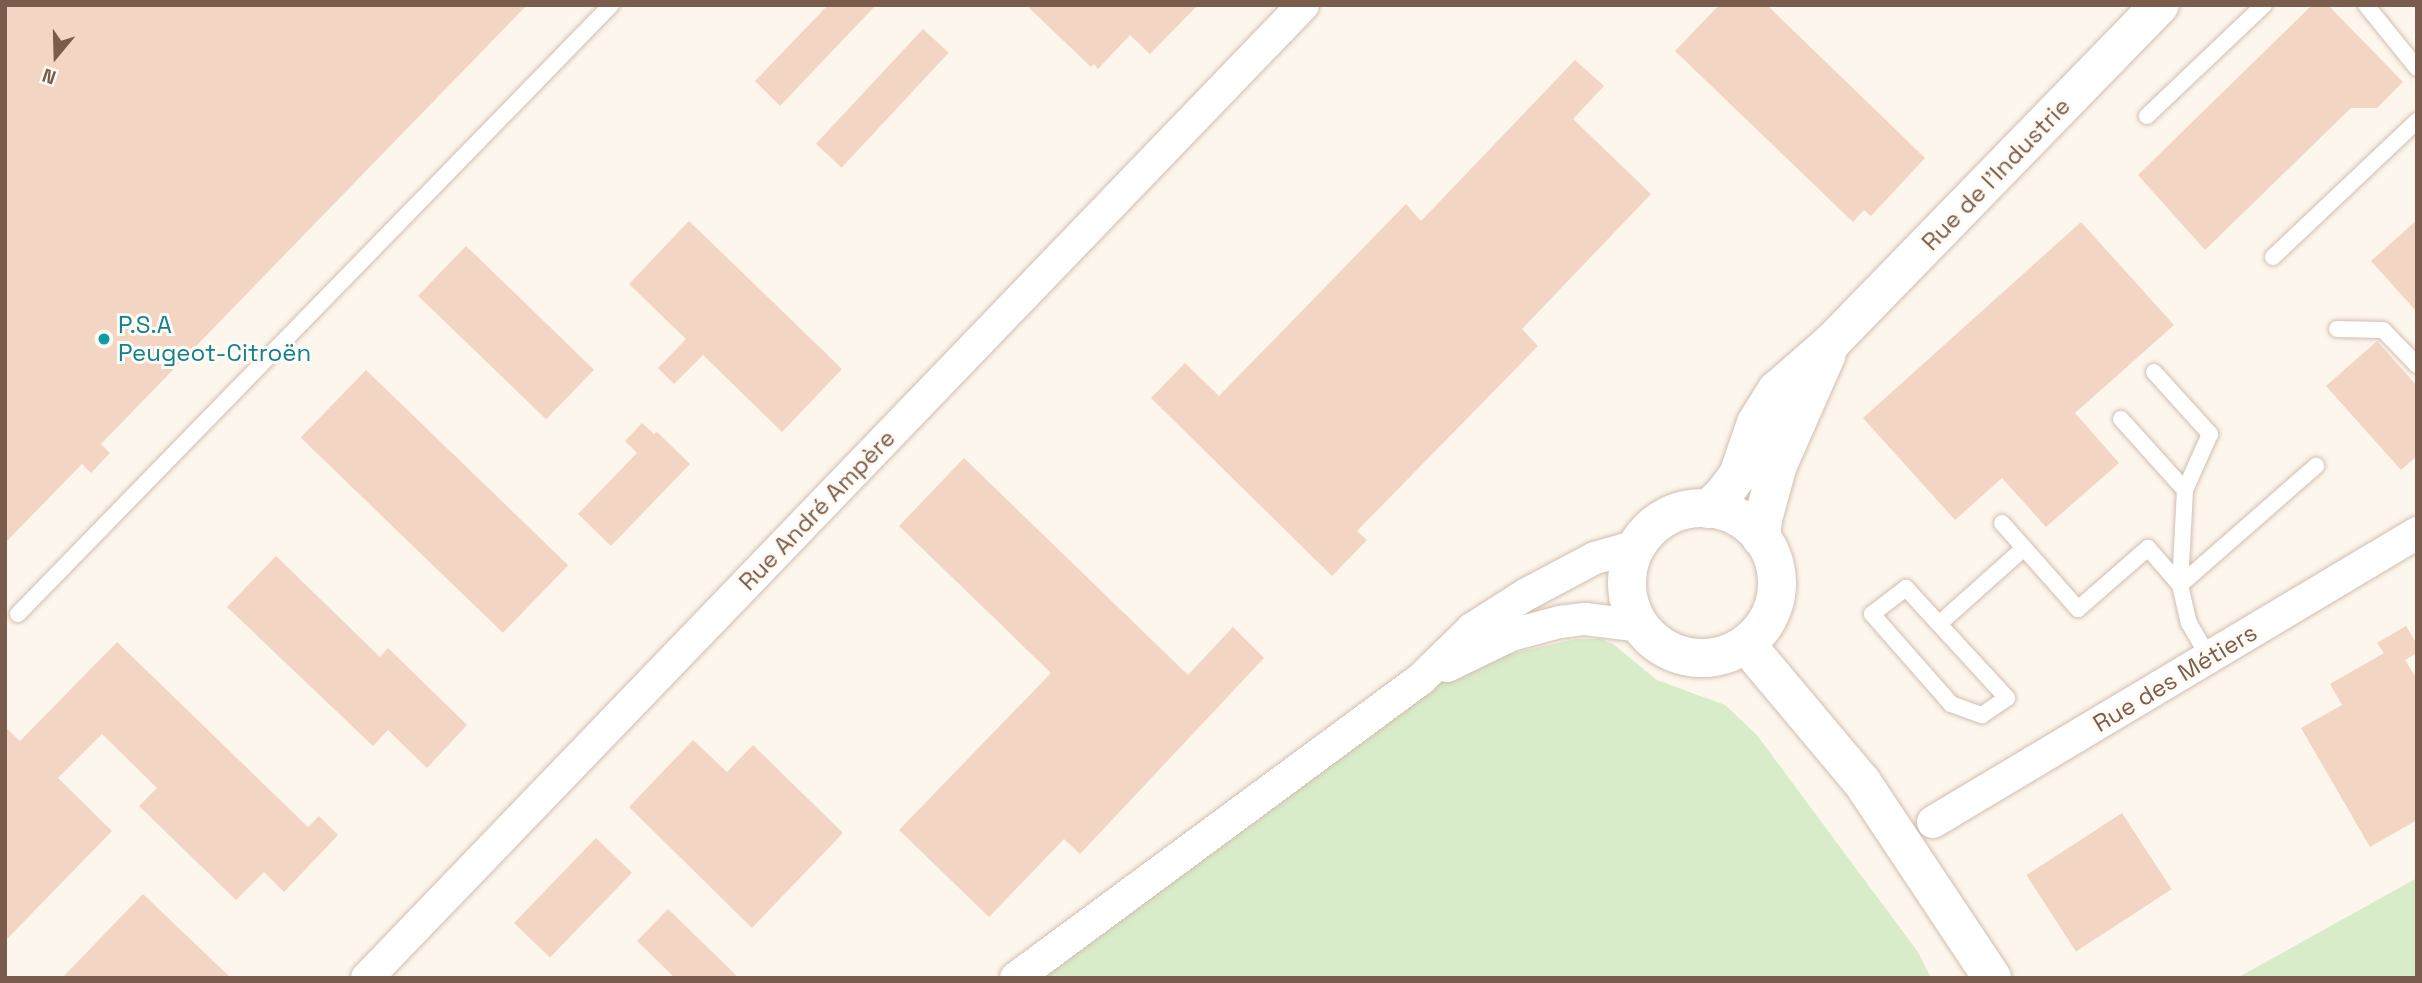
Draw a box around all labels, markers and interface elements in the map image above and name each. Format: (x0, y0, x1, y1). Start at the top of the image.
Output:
north arrow (21, 21, 91, 91)
text: N (39, 62, 59, 90)
street label: Rue de l'Industrie (1916, 92, 2076, 256)
place label: P.S.A Peugeot-Citroën (118, 311, 311, 367)
marker: P.S.A Peugeot-Citroën (96, 331, 112, 347)
street label: Rue André Ampère (733, 423, 901, 597)
street label: Rue des Métiers (2088, 618, 2262, 738)

